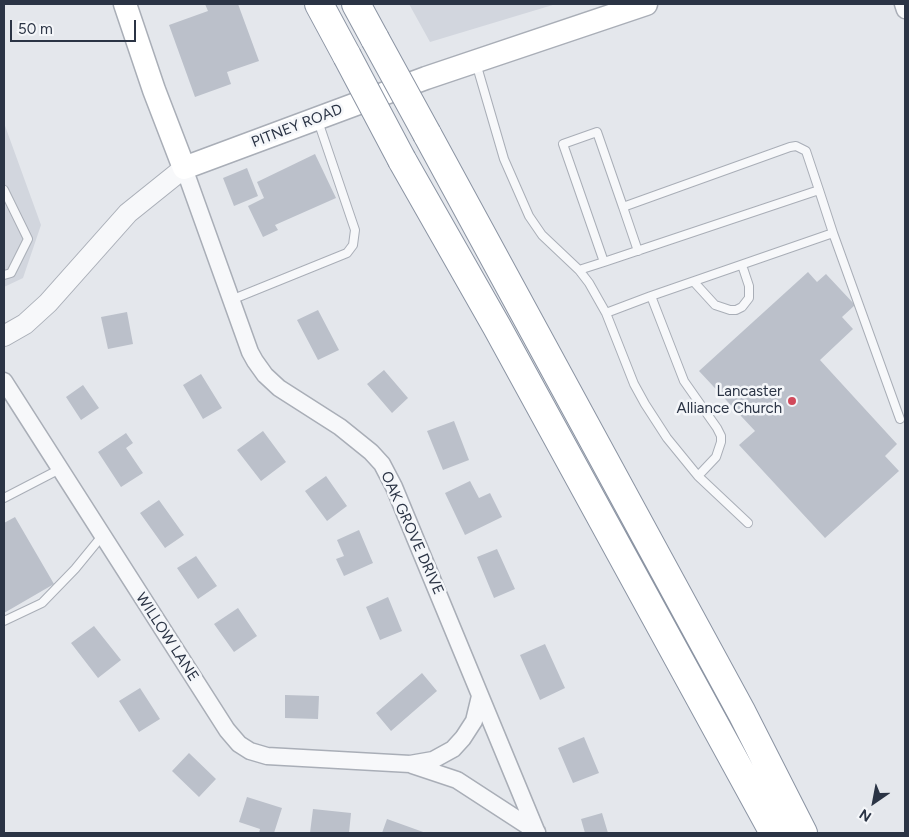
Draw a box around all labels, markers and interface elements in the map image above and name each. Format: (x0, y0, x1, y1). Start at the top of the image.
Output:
scale bar (12, 10, 139, 42)
text: 50 m (18, 20, 53, 38)
street label: PITNEY ROAD (249, 100, 345, 152)
place label: Lancaster Alliance Church (677, 383, 782, 418)
marker: Lancaster Alliance Church (786, 395, 798, 407)
street label: OAK GROVE DRIVE (377, 469, 447, 597)
street label: WILLOW LANE (132, 589, 202, 685)
north arrow (849, 777, 899, 827)
text: N (856, 805, 875, 825)

